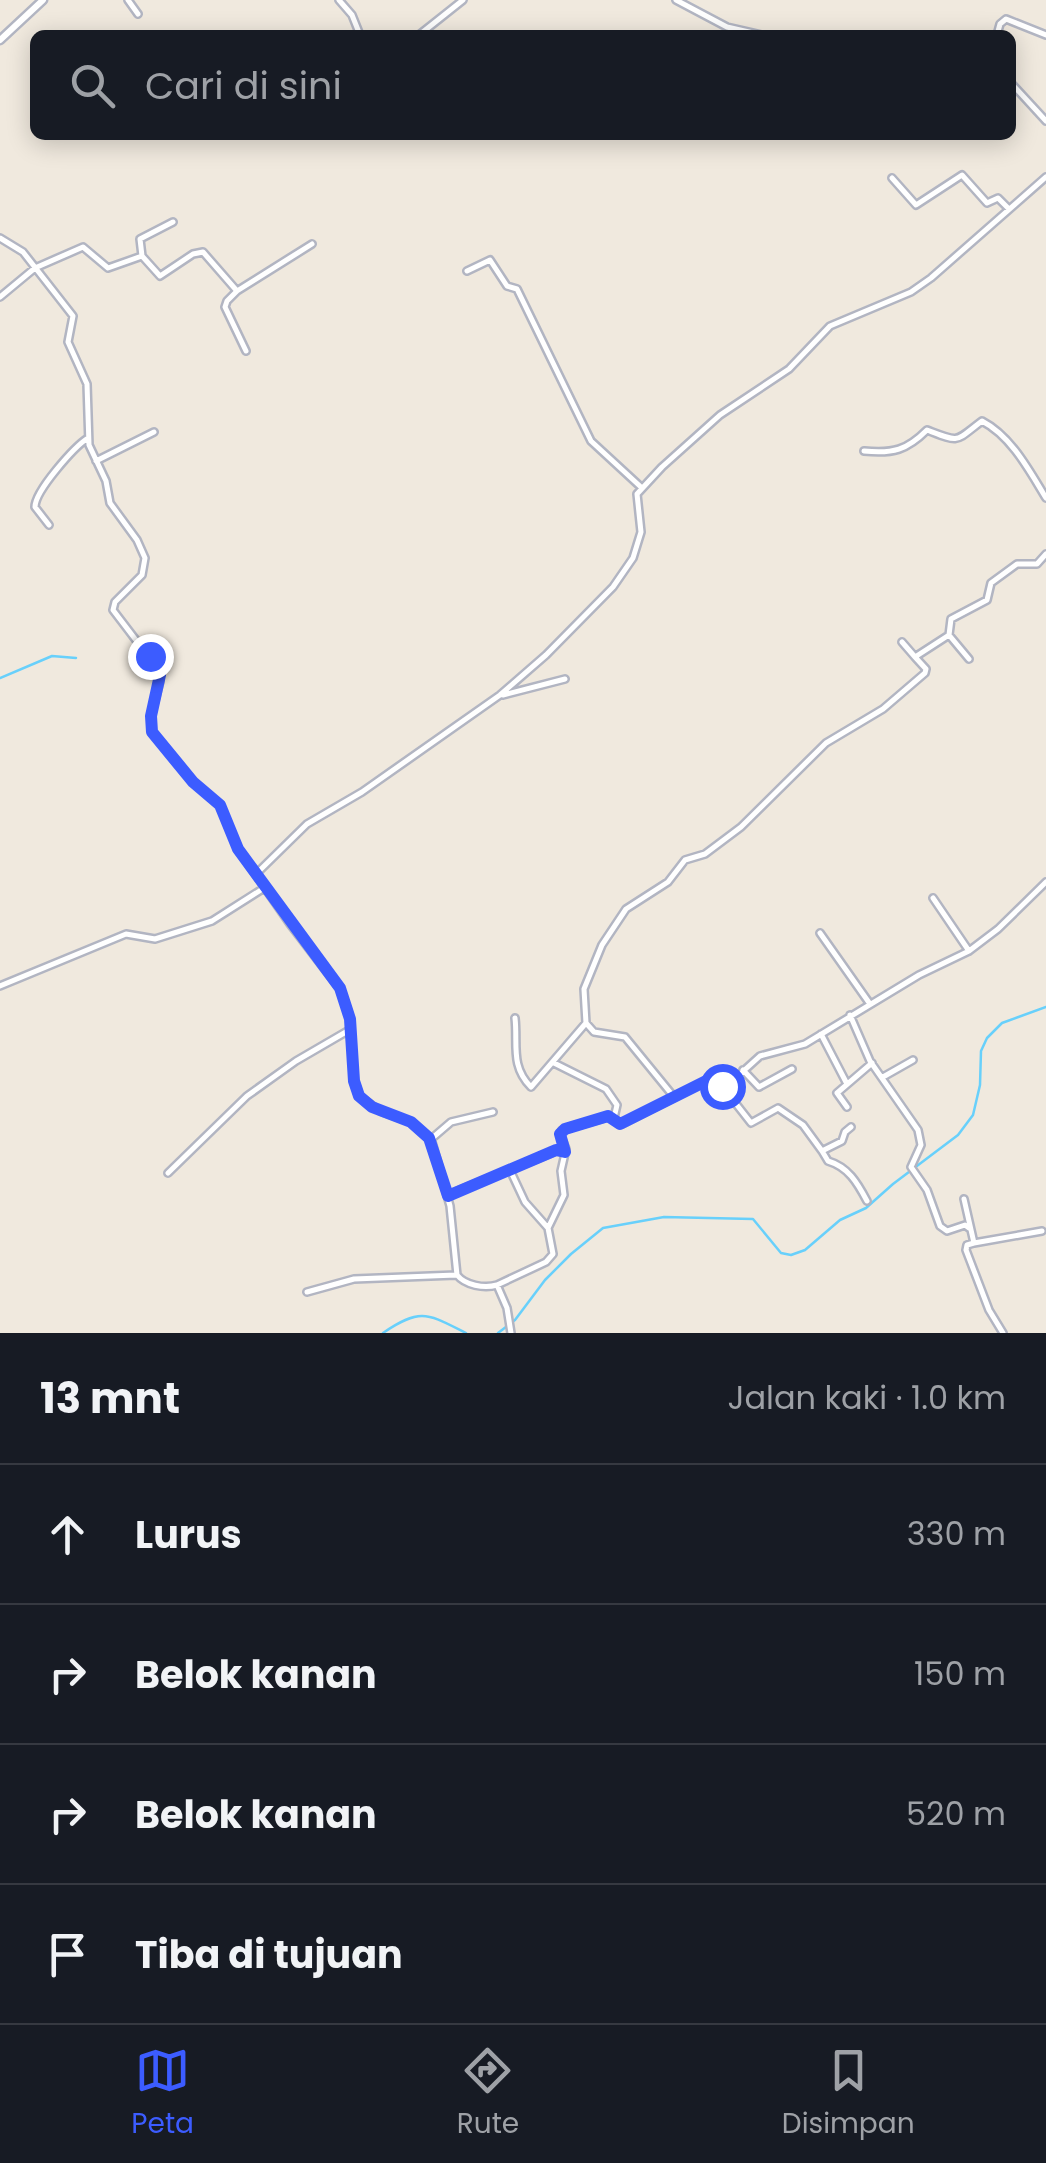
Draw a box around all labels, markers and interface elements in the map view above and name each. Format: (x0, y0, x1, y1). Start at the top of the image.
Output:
search box (30, 30, 1016, 140)
icon: search (65, 58, 120, 113)
text: Cari di sini (145, 59, 342, 112)
route end (128, 634, 174, 680)
route start (700, 1064, 746, 1110)
text: 13 mnt (40, 1369, 180, 1428)
text: Jalan kaki · 1.0 km (728, 1375, 1006, 1420)
icon: ahead (40, 1507, 95, 1562)
text: Lurus (135, 1508, 242, 1561)
text: 330 m (907, 1511, 1006, 1556)
icon: right (40, 1647, 95, 1702)
text: Belok kanan (135, 1648, 377, 1701)
text: 150 m (914, 1651, 1006, 1696)
icon: right (40, 1787, 95, 1842)
text: Belok kanan (135, 1788, 377, 1841)
text: 520 m (906, 1791, 1006, 1836)
icon: arrive (40, 1927, 95, 1982)
text: Tiba di tujuan (135, 1928, 403, 1981)
tab: Peta (131, 2043, 194, 2145)
tab: Rute (457, 2043, 519, 2145)
tab: Disimpan (782, 2043, 915, 2145)

